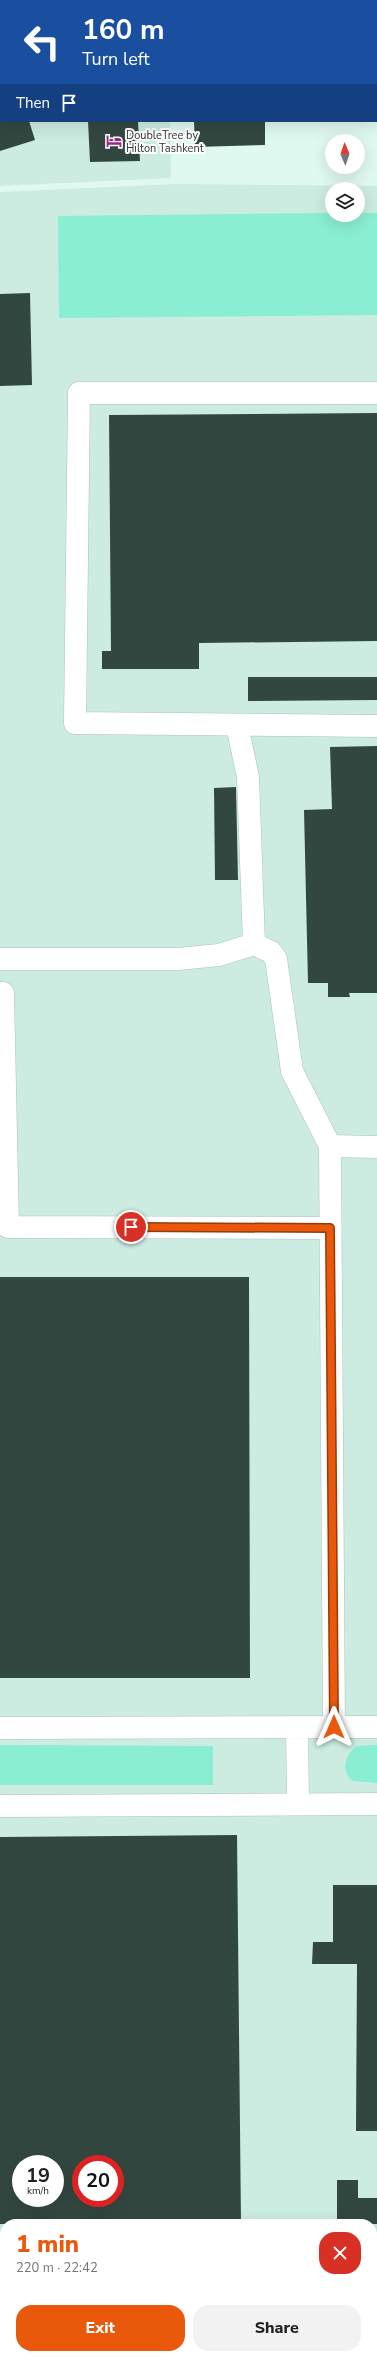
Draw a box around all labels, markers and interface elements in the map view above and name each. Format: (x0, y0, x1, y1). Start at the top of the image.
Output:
text: 160 m (82, 11, 165, 49)
icon: left (16, 16, 68, 68)
text: Turn left (82, 47, 150, 71)
icon: arrive (58, 92, 80, 114)
text: Then (16, 93, 50, 113)
place label: DoubleTree by Hilton Tashkent (126, 128, 204, 156)
hotel icon: DoubleTree by Hilton Tashkent (105, 132, 123, 150)
north arrow (325, 134, 365, 174)
map controls (325, 134, 365, 222)
button: layers (325, 182, 365, 222)
pin (114, 1210, 148, 1244)
icon: arrive (120, 1216, 142, 1238)
position arrow (313, 1706, 355, 1748)
speed limit sign: 20 (72, 2155, 124, 2207)
text: 19 (26, 2162, 50, 2189)
text: km/h (27, 2184, 49, 2198)
text: 1 min (16, 2228, 79, 2260)
button: close (319, 2232, 361, 2274)
text: 220 m · 22:42 (16, 2259, 98, 2277)
button: Exit (16, 2305, 185, 2351)
button: Share (193, 2305, 361, 2351)

